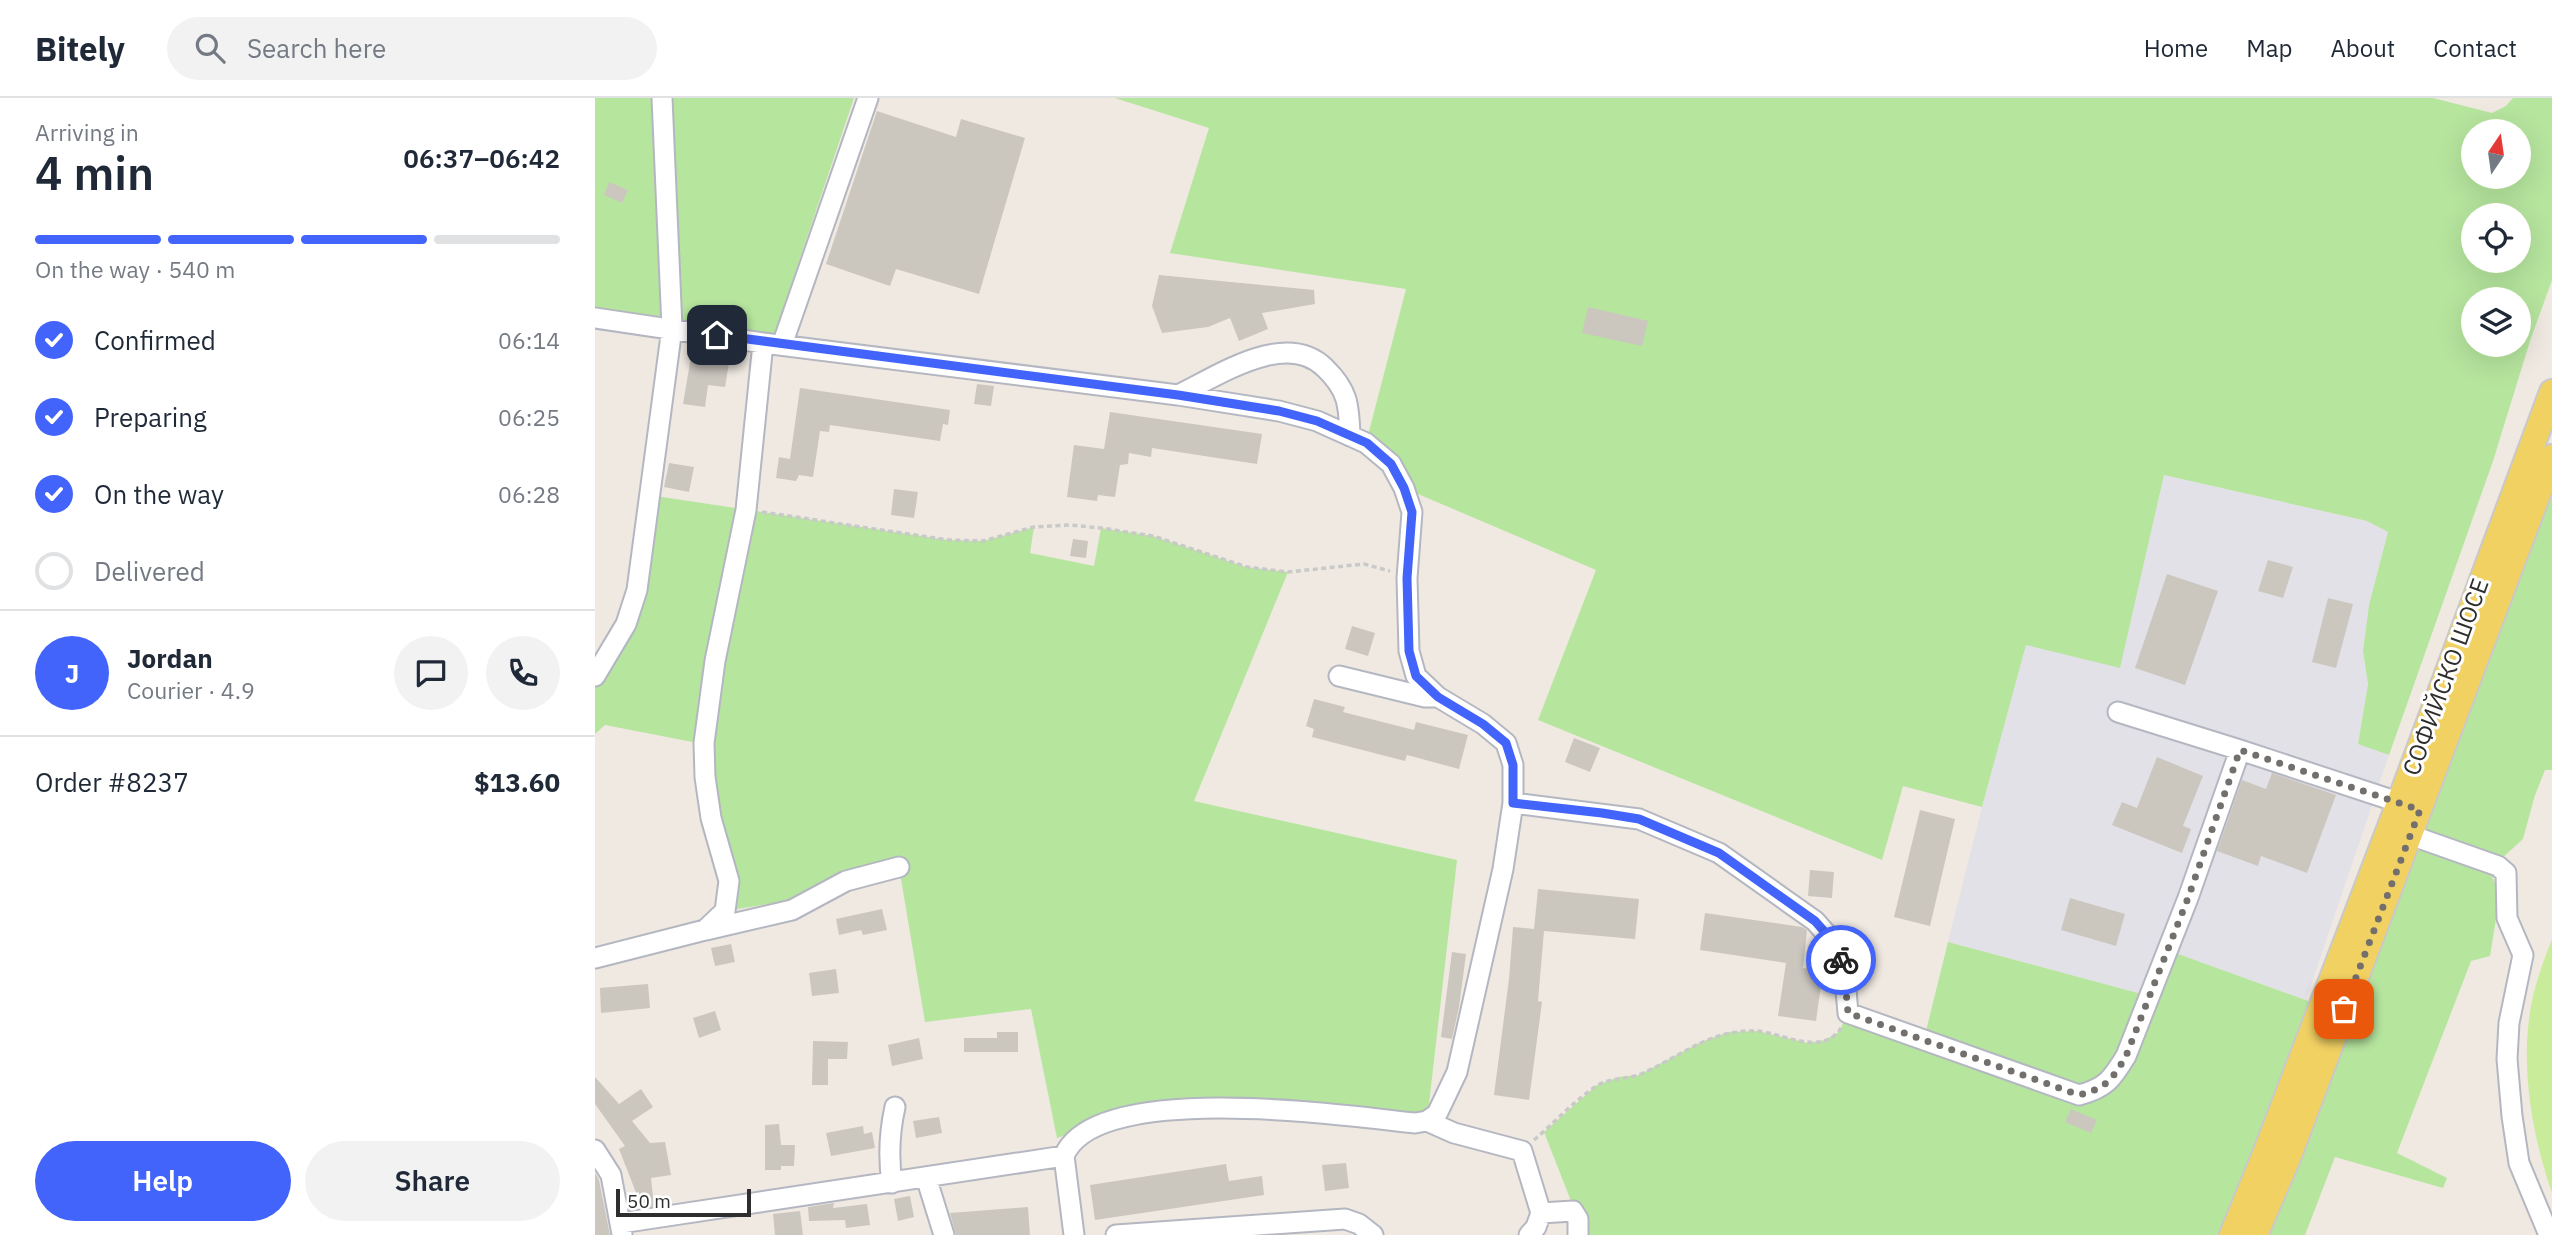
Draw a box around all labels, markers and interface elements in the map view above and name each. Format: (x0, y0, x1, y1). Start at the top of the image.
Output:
search box (167, 17, 657, 80)
text: Bitely (35, 27, 125, 70)
icon: search (191, 29, 229, 67)
text: Search here (247, 31, 386, 65)
text: Home (2144, 32, 2208, 64)
text: Map (2246, 32, 2292, 64)
text: About (2330, 32, 2395, 64)
text: Contact (2433, 32, 2517, 64)
text: Arriving in (35, 117, 139, 147)
north arrow (2461, 119, 2531, 189)
map controls (2461, 119, 2531, 357)
text: 06:37–06:42 (403, 141, 560, 175)
text: 4 min (35, 143, 154, 203)
button: locate (2461, 203, 2531, 273)
text: On the way · 540 m (35, 254, 235, 284)
button: layers (2461, 287, 2531, 357)
pin (687, 305, 747, 365)
icon: home (698, 316, 736, 354)
icon: check (35, 321, 73, 359)
text: Confirmed (94, 323, 216, 357)
text: 06:14 (498, 325, 560, 355)
icon: check (35, 398, 73, 436)
text: Preparing (94, 400, 207, 434)
text: 06:25 (498, 402, 560, 432)
icon: check (35, 475, 73, 513)
text: On the way (94, 477, 224, 511)
text: 06:28 (498, 479, 560, 509)
text: Delivered (94, 554, 205, 588)
street label: СОФИЙСКО ШОСЕ (2395, 574, 2496, 780)
button: chat (394, 636, 468, 710)
button: phone (486, 636, 560, 710)
text: Jordan (127, 641, 213, 675)
text: J (65, 656, 79, 690)
text: Courier · 4.9 (127, 675, 255, 705)
text: Order #8237 (35, 765, 189, 799)
text: $13.60 (474, 765, 560, 799)
courier (1806, 925, 1876, 995)
icon: bike (1822, 941, 1860, 979)
pin (2314, 979, 2374, 1039)
icon: bag (2325, 990, 2363, 1028)
button: Help (35, 1141, 291, 1221)
button: Share (305, 1141, 560, 1221)
scale bar (616, 1186, 751, 1218)
text: 50 m (627, 1189, 671, 1213)

